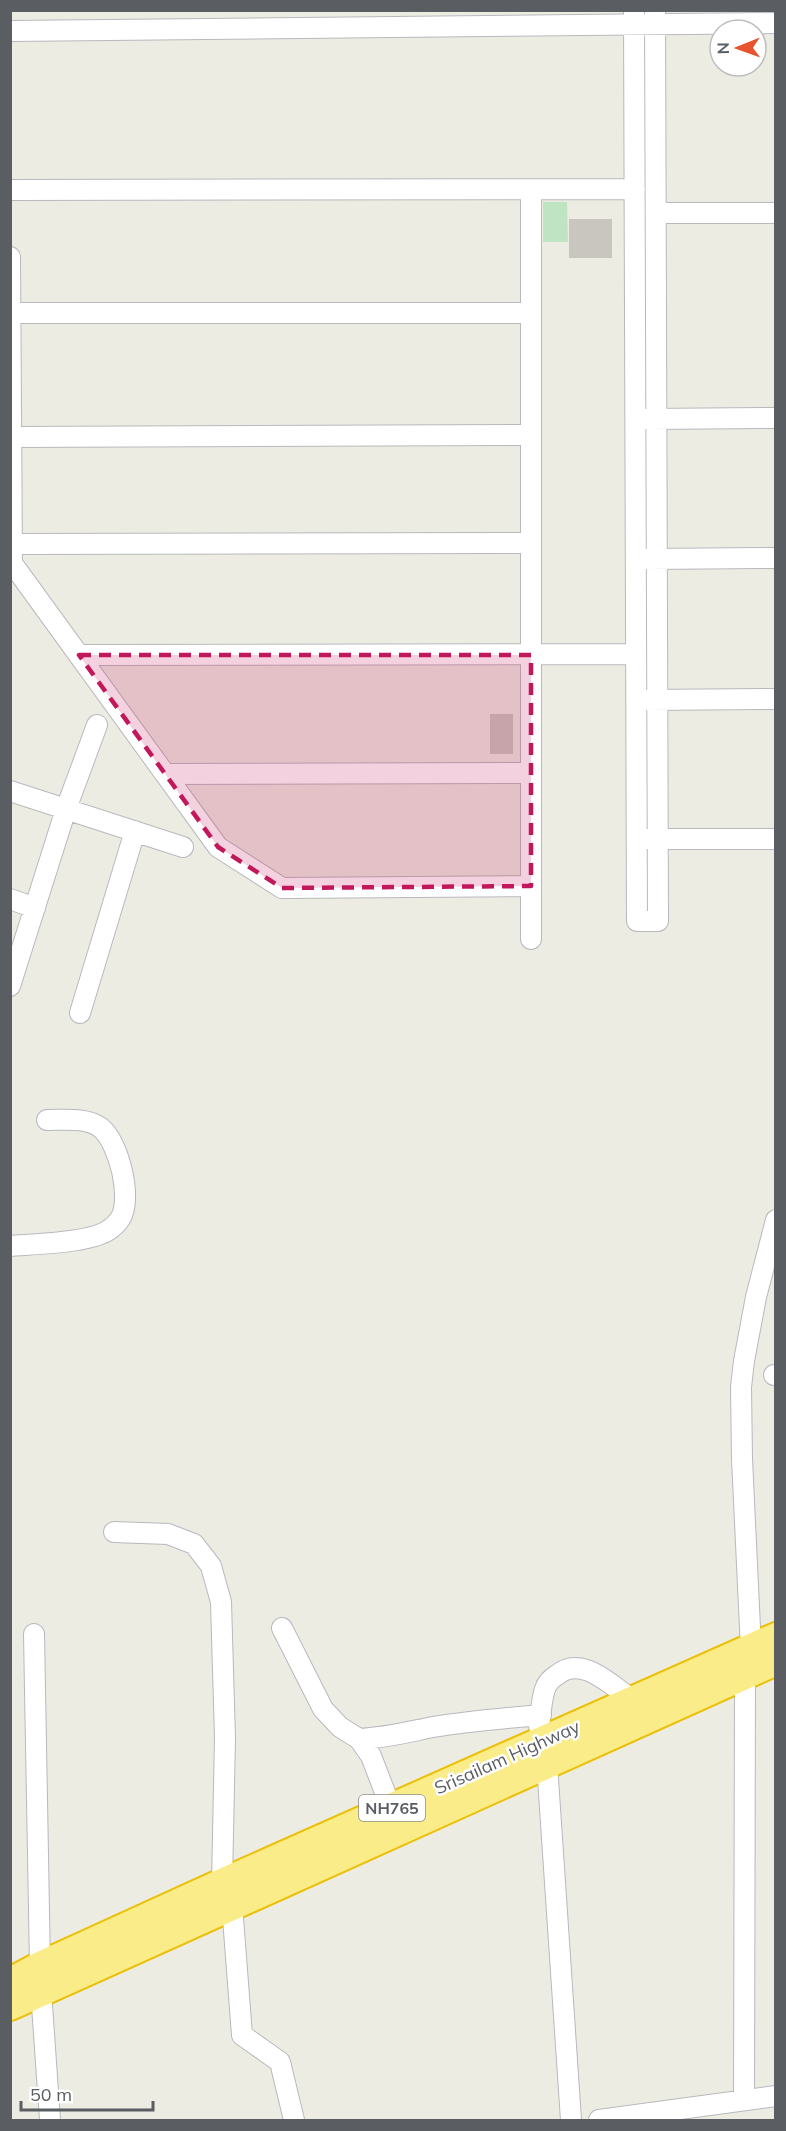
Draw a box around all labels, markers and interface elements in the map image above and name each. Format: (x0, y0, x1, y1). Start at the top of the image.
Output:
north arrow (708, 18, 768, 78)
text: N (713, 42, 733, 54)
street label: Srisailam Highway (431, 1714, 584, 1799)
road number: NH765 (359, 1795, 425, 1821)
scale bar (21, 2074, 153, 2112)
text: 50 m (30, 2083, 72, 2106)

